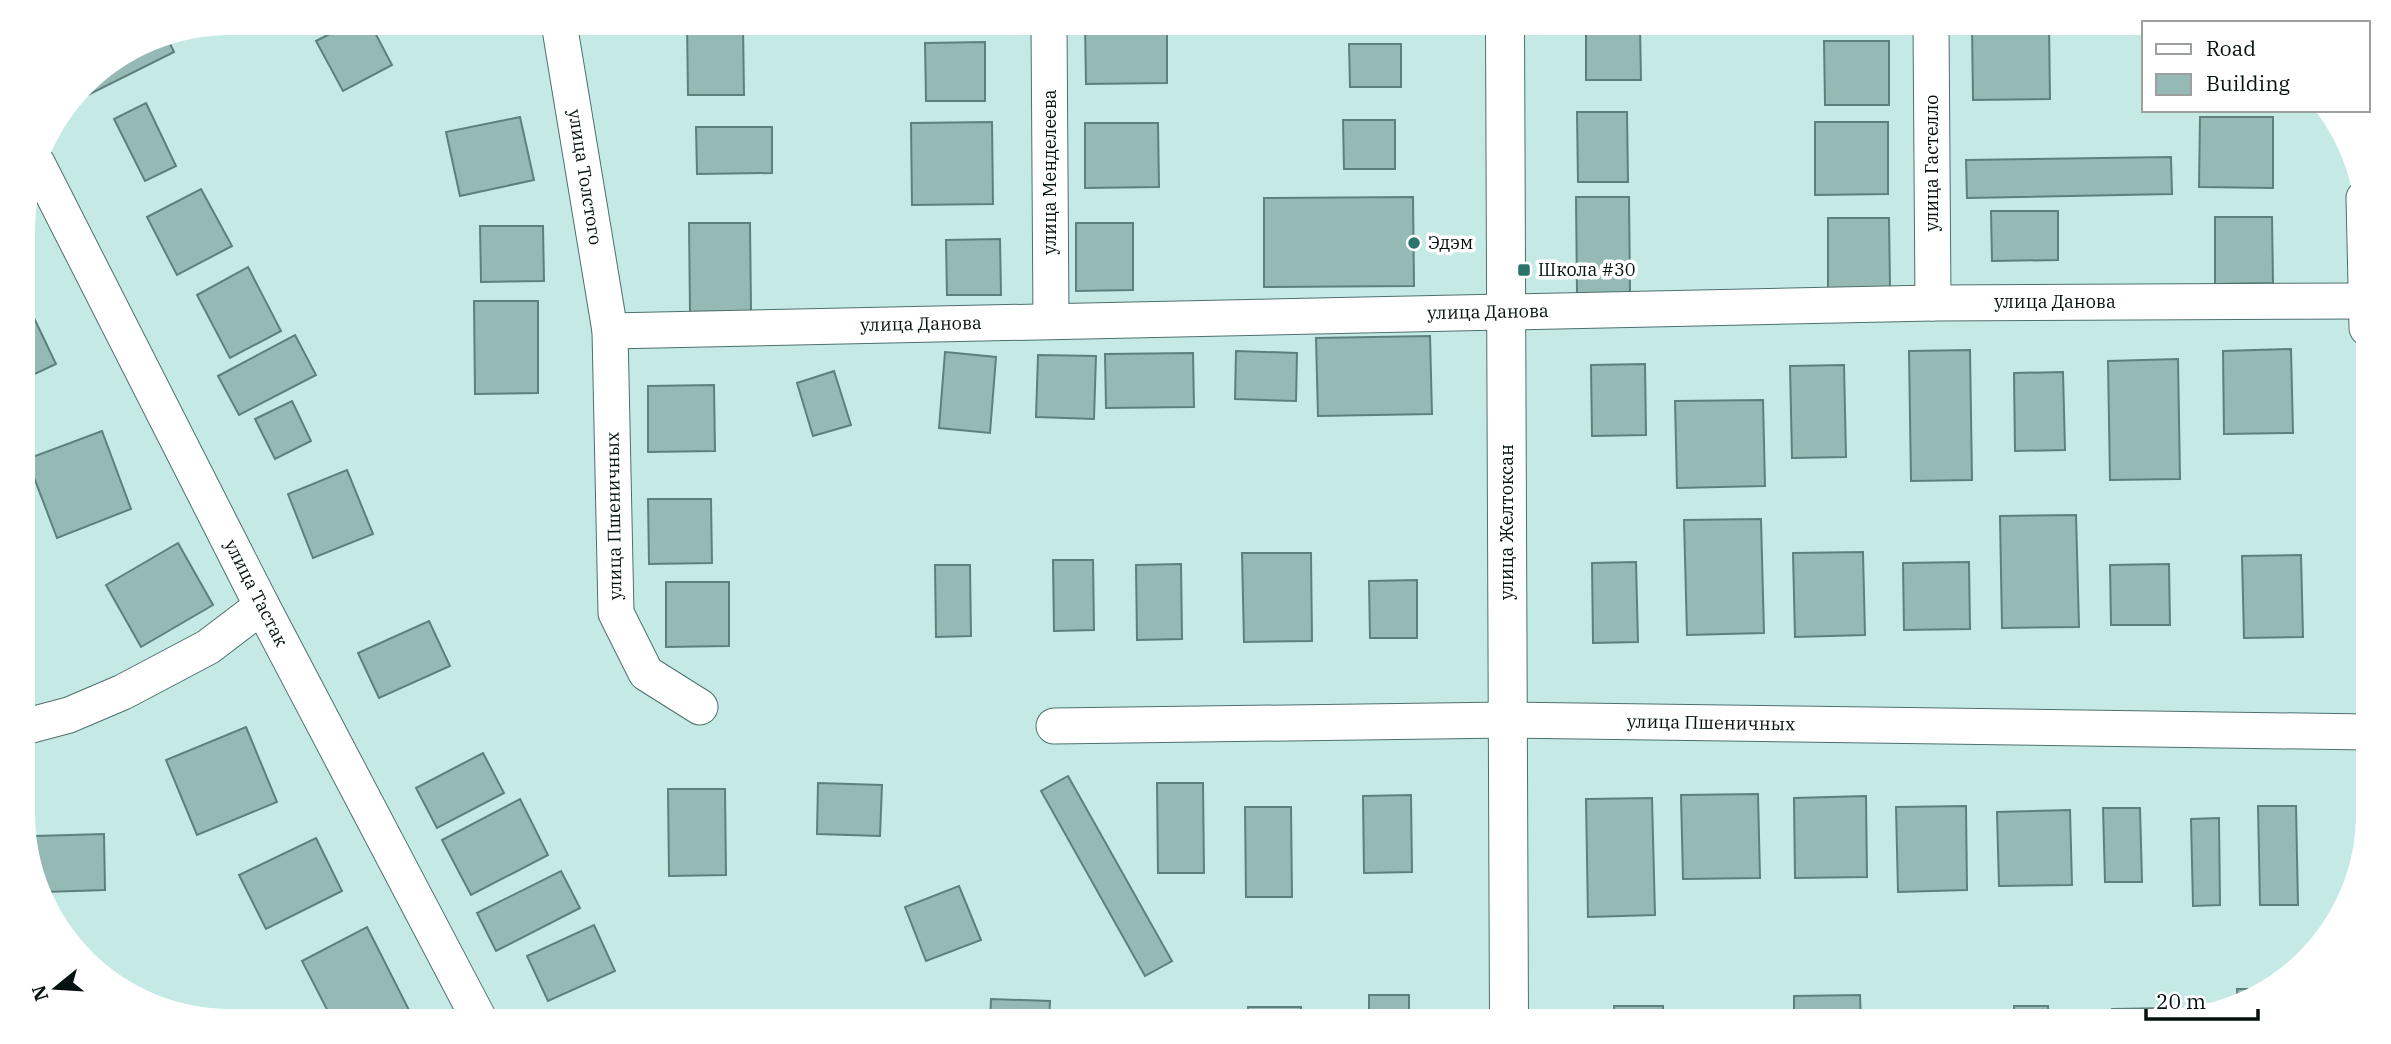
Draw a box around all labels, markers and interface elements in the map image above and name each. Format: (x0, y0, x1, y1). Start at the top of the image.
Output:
legend (2142, 21, 2370, 112)
text: Road (2206, 34, 2256, 62)
text: Building (2206, 69, 2291, 97)
street label: улица Менделеева (1038, 89, 1061, 255)
street label: улица Гастелло (1920, 95, 1943, 231)
street label: улица Толстого (563, 107, 608, 246)
place label: Эдэм (1428, 231, 1473, 254)
marker: Эдэм (1406, 235, 1422, 251)
place label: Школа #30 (1538, 258, 1636, 281)
marker: Школа #30 (1516, 262, 1532, 278)
street label: улица Данова (1994, 290, 2116, 313)
street label: улица Данова (1427, 299, 1549, 324)
street label: улица Данова (860, 311, 982, 336)
street label: улица Пшеничных (601, 432, 626, 600)
street label: улица Желтоксан (1495, 444, 1518, 600)
street label: улица Тастак (220, 535, 294, 651)
street label: улица Пшеничных (1627, 710, 1795, 735)
north arrow (21, 953, 91, 1023)
scale bar (2146, 978, 2258, 1022)
text: N (26, 982, 54, 1004)
text: 20 m (2156, 987, 2206, 1015)

